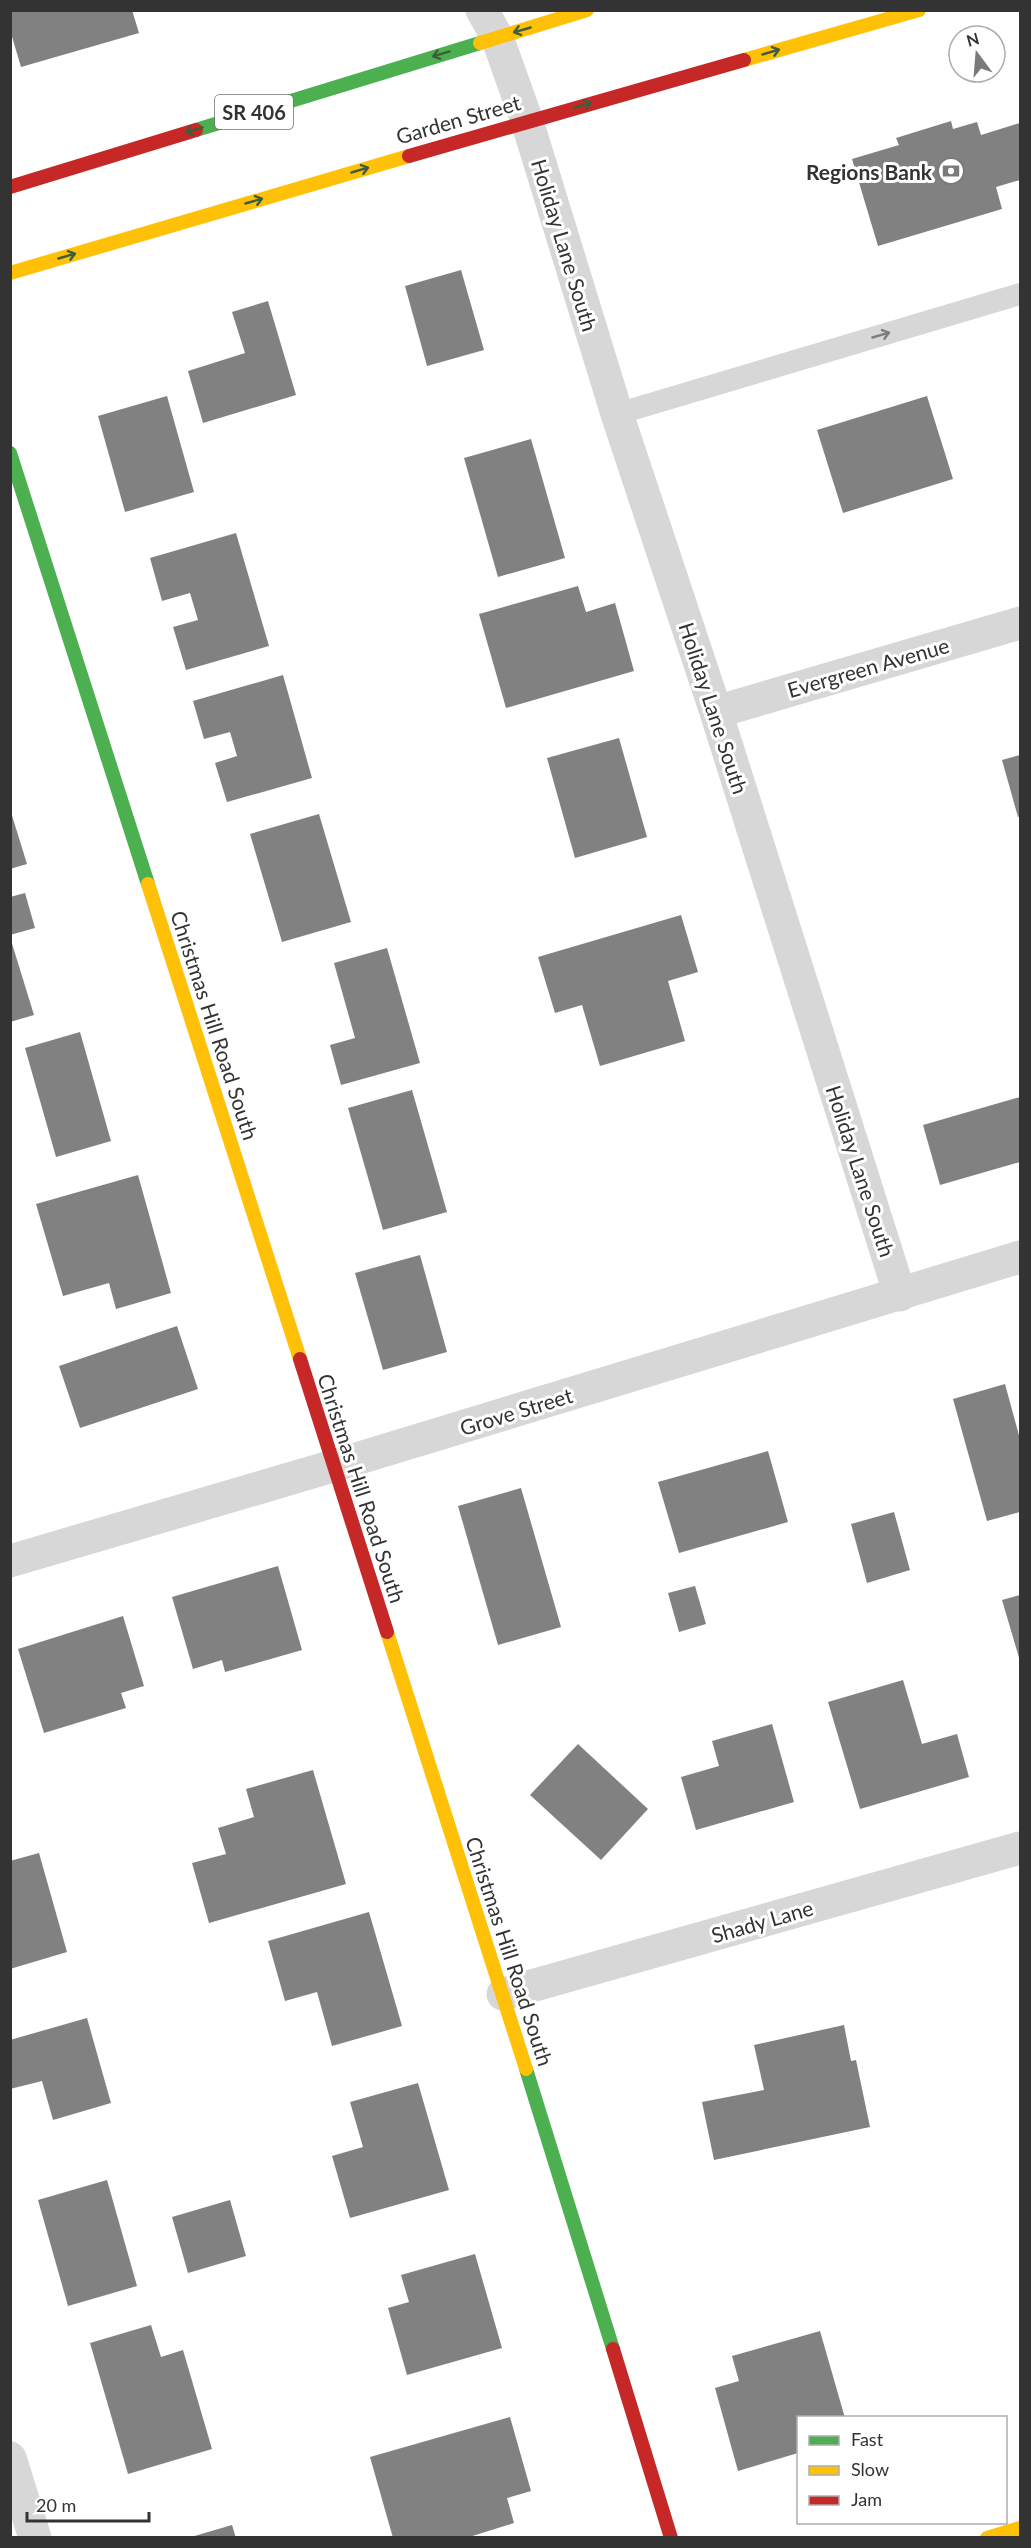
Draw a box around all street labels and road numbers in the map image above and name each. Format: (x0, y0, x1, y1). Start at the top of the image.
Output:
street label: Garden Street (393, 89, 524, 149)
road number: SR 406 (215, 95, 293, 129)
street label: Holiday Lane South (527, 156, 603, 334)
street label: Holiday Lane South (674, 619, 754, 797)
street label: Evergreen Avenue (784, 632, 952, 702)
street label: Christmas Hill Road South (166, 907, 264, 1143)
street label: Holiday Lane South (821, 1082, 901, 1260)
street label: Christmas Hill Road South (313, 1370, 411, 1606)
street label: Grove Street (457, 1382, 576, 1440)
street label: Christmas Hill Road South (461, 1833, 559, 2069)
street label: Shady Lane (708, 1895, 816, 1947)

